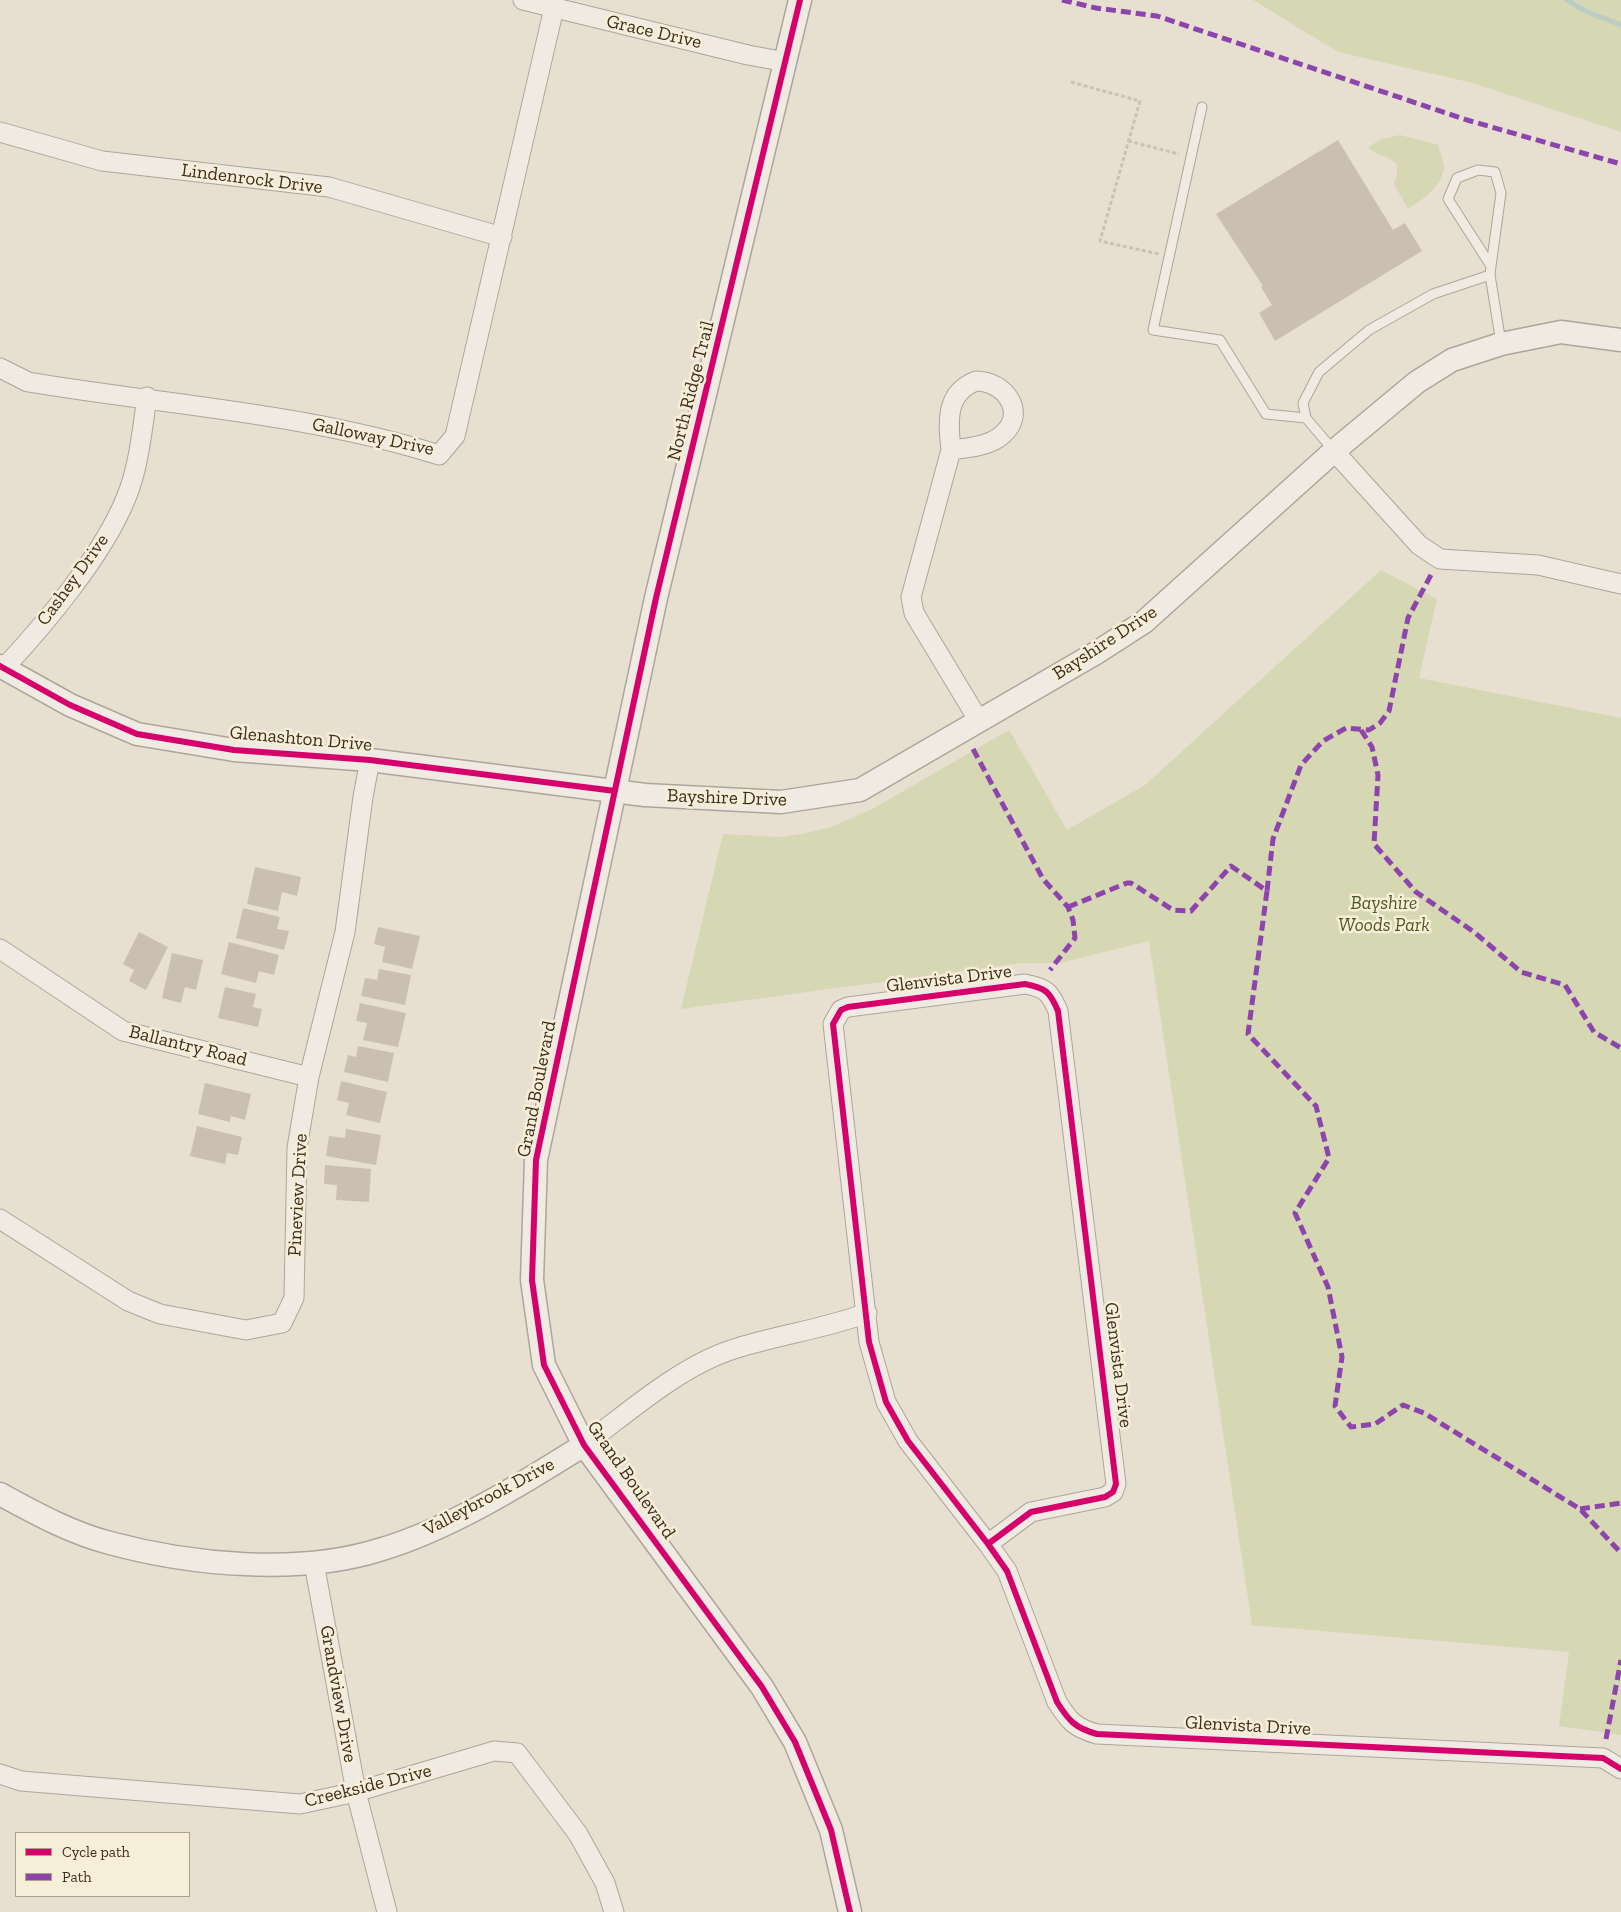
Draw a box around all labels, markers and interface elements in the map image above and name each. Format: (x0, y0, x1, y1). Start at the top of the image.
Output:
street label: Grace Drive (604, 10, 704, 54)
street label: Lindenrock Drive (180, 159, 324, 199)
street label: North Ridge Trail (663, 319, 719, 463)
street label: Galloway Drive (310, 413, 436, 461)
street label: Cashey Drive (32, 530, 114, 630)
street label: Bayshire Drive (1048, 601, 1162, 685)
street label: Glenashton Drive (229, 721, 373, 757)
street label: Bayshire Drive (667, 785, 787, 811)
park label: Bayshire Woods Park (1338, 893, 1430, 937)
street label: Glenvista Drive (885, 960, 1013, 998)
street label: Grand Boulevard (513, 1019, 561, 1159)
street label: Ballantry Road (127, 1020, 249, 1072)
street label: Pineview Drive (283, 1133, 313, 1257)
street label: Glenvista Drive (1099, 1301, 1137, 1429)
street label: Grand Boulevard (582, 1417, 680, 1543)
street label: Valleybrook Drive (420, 1453, 558, 1541)
street label: Grandview Drive (315, 1624, 361, 1764)
street label: Glenvista Drive (1184, 1711, 1312, 1741)
street label: Creekside Drive (302, 1759, 434, 1813)
legend (15, 1832, 190, 1897)
text: Cycle path (62, 1843, 130, 1861)
text: Path (62, 1868, 92, 1886)

